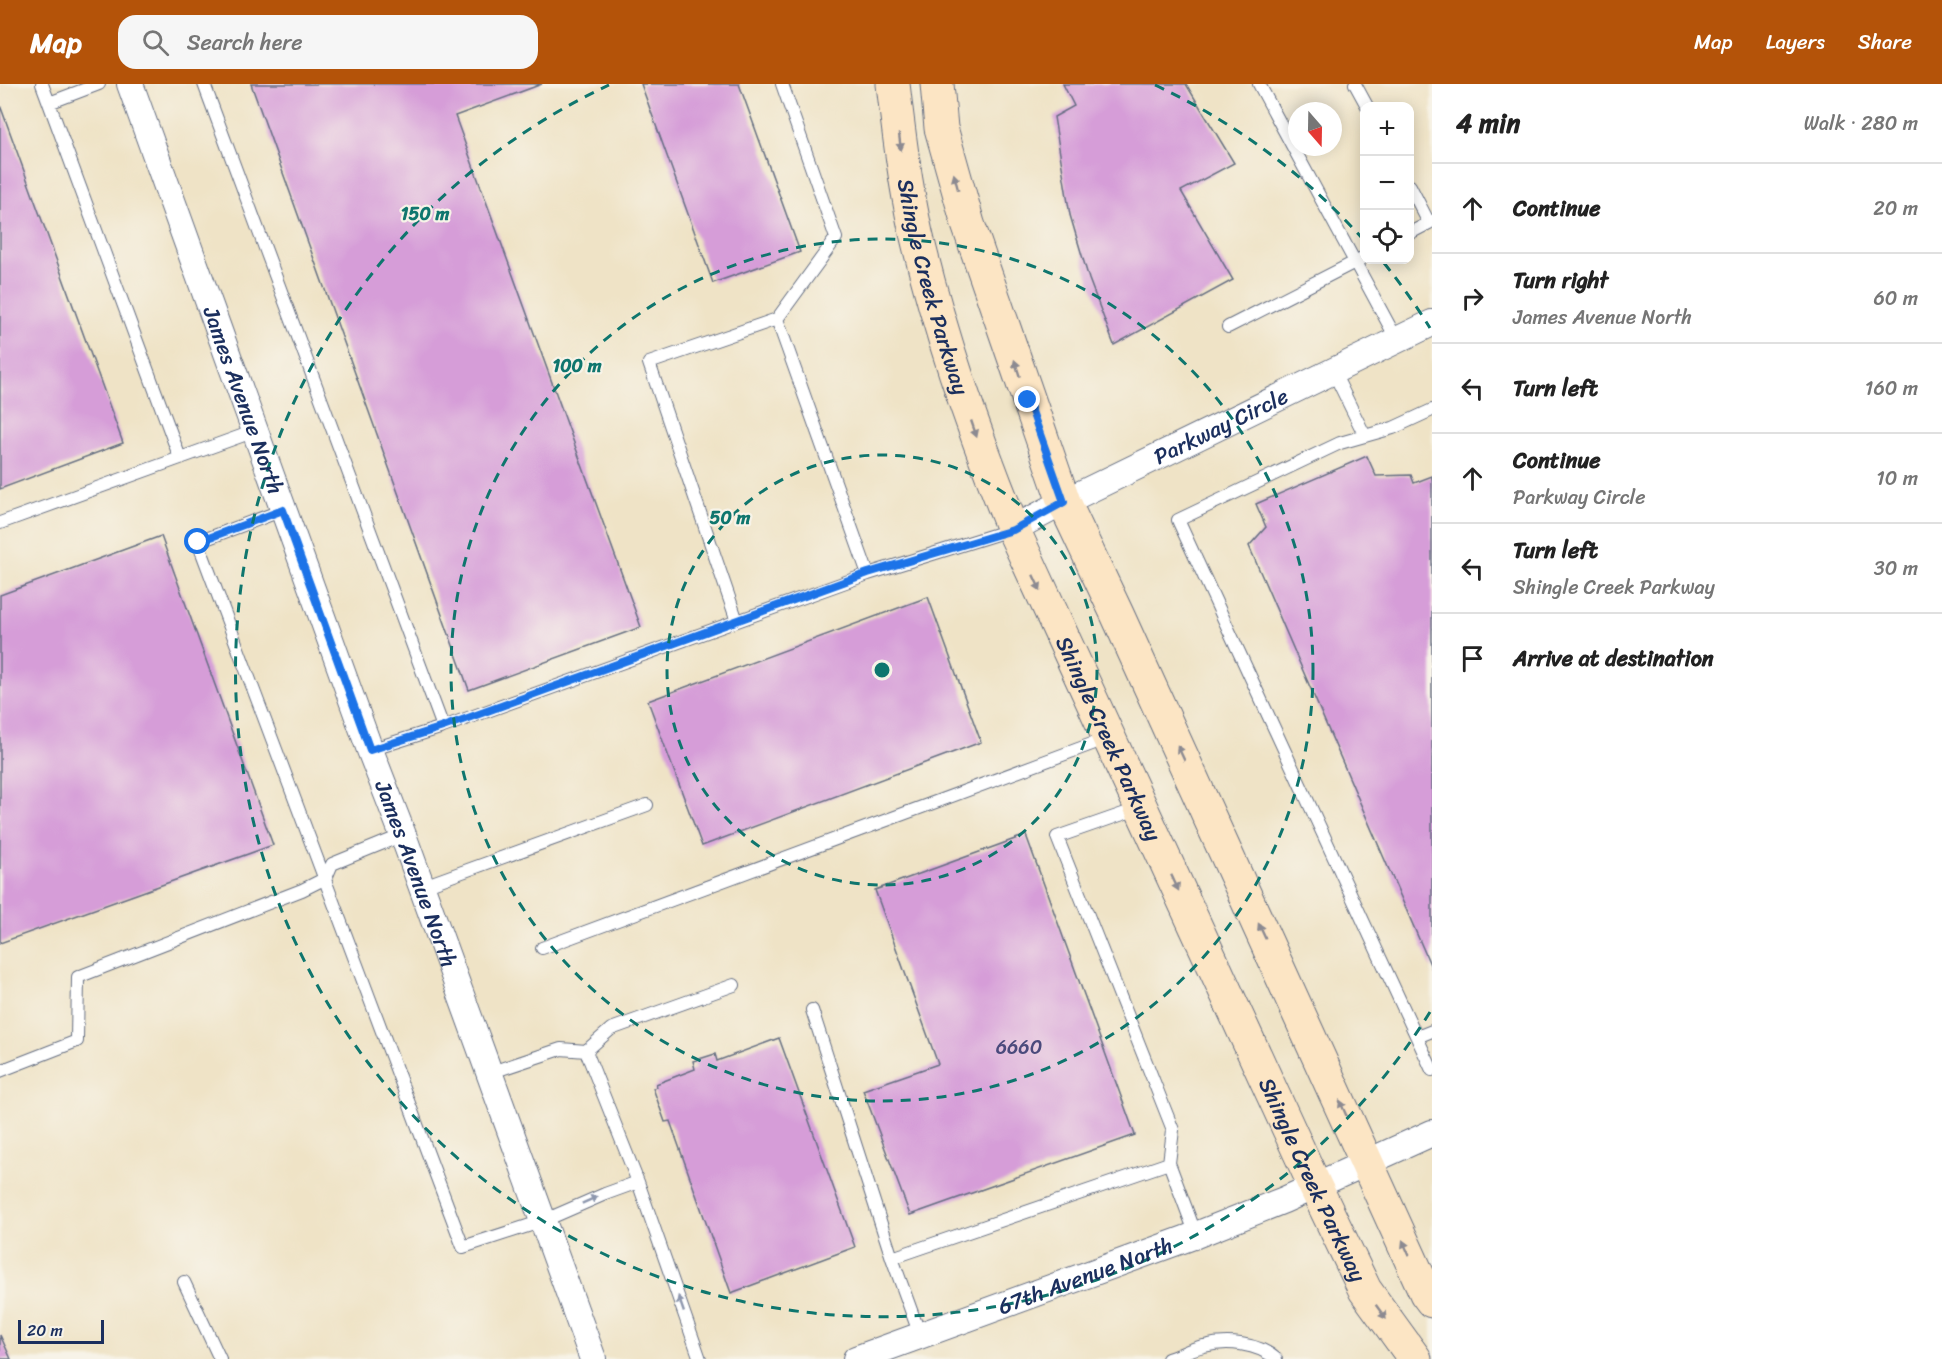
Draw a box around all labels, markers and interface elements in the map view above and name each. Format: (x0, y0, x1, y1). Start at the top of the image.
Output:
search box (118, 15, 538, 69)
text: Map (30, 18, 82, 67)
text: Search here (187, 23, 303, 62)
text: Map (1694, 23, 1733, 61)
text: Layers (1766, 23, 1825, 61)
text: Share (1858, 23, 1912, 61)
icon: search (139, 26, 172, 59)
text: 4 min (1456, 100, 1520, 146)
north arrow (1288, 102, 1342, 156)
map controls (1360, 102, 1414, 264)
button: + (1360, 102, 1414, 156)
text: Walk · 280 m (1804, 106, 1918, 141)
one-way arrow (895, 133, 905, 152)
button: − (1360, 156, 1414, 210)
one-way arrow (951, 173, 961, 191)
street label: Shingle Creek Parkway (886, 176, 981, 400)
text: Continue (1513, 189, 1601, 228)
text: 20 m (1873, 191, 1918, 226)
icon: ahead (1456, 192, 1489, 225)
text: 150 m (401, 198, 449, 230)
button: locate (1360, 210, 1414, 264)
text: Turn right (1513, 261, 1608, 300)
text: 60 m (1873, 281, 1918, 316)
icon: right (1456, 282, 1489, 315)
street label: James Avenue North (192, 300, 296, 499)
text: James Avenue North (1513, 300, 1692, 335)
text: 100 m (553, 350, 602, 382)
one-way arrow (1011, 359, 1021, 377)
text: Turn left (1513, 369, 1598, 408)
text: 160 m (1865, 371, 1918, 406)
icon: left (1456, 372, 1489, 405)
street label: Parkway Circle (1147, 376, 1295, 475)
route end (1014, 386, 1040, 412)
one-way arrow (970, 420, 979, 438)
text: Continue (1513, 441, 1601, 480)
text: 10 m (1876, 461, 1918, 496)
icon: ahead (1456, 462, 1489, 495)
text: Parkway Circle (1513, 480, 1646, 515)
text: 50 m (710, 502, 751, 534)
route start (184, 528, 210, 554)
text: Turn left (1513, 531, 1598, 570)
text: 30 m (1874, 551, 1918, 586)
icon: left (1456, 552, 1489, 585)
text: Shingle Creek Parkway (1513, 570, 1715, 605)
one-way arrow (1033, 574, 1042, 591)
street label: Shingle Creek Parkway (1045, 629, 1174, 848)
text: Arrive at destination (1513, 639, 1714, 678)
icon: arrive (1456, 642, 1489, 675)
centre of rings (872, 660, 892, 680)
one-way arrow (1176, 745, 1185, 762)
street label: James Avenue North (364, 773, 469, 973)
one-way arrow (1170, 874, 1179, 891)
one-way arrow (1257, 922, 1266, 939)
house number: 6660 (996, 1030, 1042, 1065)
street label: Shingle Creek Parkway (1248, 1071, 1378, 1289)
one-way arrow (1338, 1100, 1347, 1117)
one-way arrow (581, 1195, 599, 1204)
street label: 67th Avenue North (992, 1226, 1178, 1325)
one-way arrow (1401, 1239, 1411, 1257)
one-way arrow (675, 1295, 685, 1313)
one-way arrow (1374, 1305, 1386, 1320)
text: 20 m (27, 1316, 63, 1345)
scale bar (18, 1317, 104, 1344)

